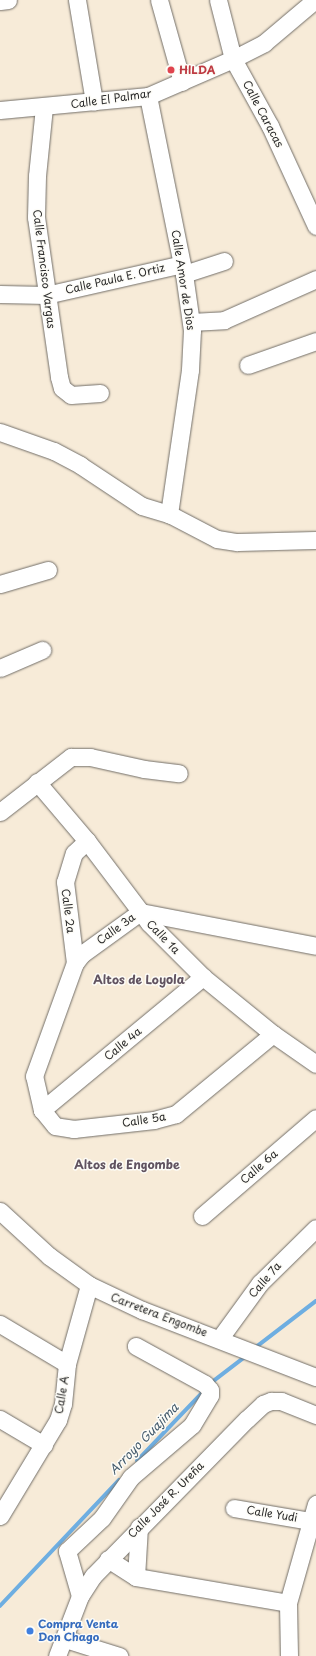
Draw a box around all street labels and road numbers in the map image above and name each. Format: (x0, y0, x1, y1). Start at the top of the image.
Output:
street label: Calle Caracas (240, 78, 286, 150)
street label: Calle El Palmar (69, 87, 153, 111)
street label: Calle Francisco Vargas (30, 208, 58, 330)
street label: Calle Amor de Dios (168, 228, 198, 332)
street label: Calle Paula E. Ortiz (63, 261, 167, 297)
street label: Calle 2a (59, 888, 77, 934)
street label: Calle 3a (94, 911, 138, 947)
street label: Calle 1a (144, 917, 182, 957)
street label: Calle 4a (102, 1025, 144, 1063)
street label: Calle 5a (121, 1110, 167, 1130)
street label: Calle 6a (238, 1147, 280, 1187)
street label: Calle 7a (246, 1259, 284, 1301)
street label: Carretera Engombe (108, 1290, 210, 1340)
street label: Calle A (52, 1375, 72, 1415)
street label: Calle José R. Ureña (125, 1459, 207, 1541)
street label: Calle Yudi (245, 1503, 299, 1525)

